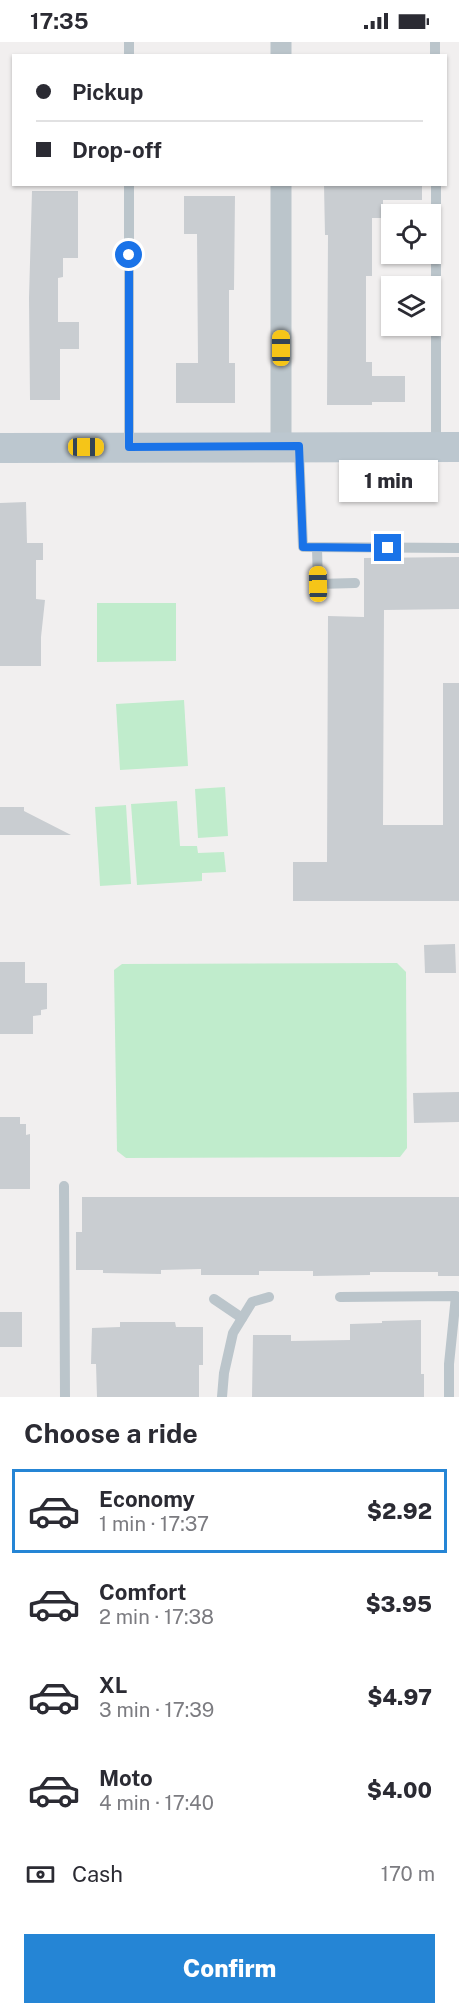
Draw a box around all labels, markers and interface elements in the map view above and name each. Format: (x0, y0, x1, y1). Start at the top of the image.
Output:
text: 17:35 (30, 8, 89, 34)
text: Pickup (72, 79, 143, 105)
text: Drop-off (72, 137, 162, 163)
map controls (381, 204, 441, 336)
button: locate (381, 204, 441, 264)
route start (115, 241, 142, 268)
button: layers (381, 276, 441, 336)
car (272, 330, 290, 366)
car (68, 438, 104, 456)
callout: 1 min (338, 461, 438, 503)
text: 1 min (364, 469, 413, 493)
route end (374, 534, 401, 561)
car (309, 566, 327, 602)
text: Choose a ride (24, 1417, 198, 1449)
icon: car (27, 1484, 81, 1538)
text: Economy (99, 1486, 195, 1512)
text: $2.92 (367, 1498, 432, 1524)
text: 1 min · 17:37 (99, 1512, 209, 1536)
icon: car (27, 1577, 81, 1631)
text: Comfort (99, 1579, 186, 1605)
text: $3.95 (365, 1591, 432, 1617)
text: 2 min · 17:38 (99, 1605, 214, 1629)
icon: car (27, 1670, 81, 1724)
text: XL (99, 1672, 127, 1698)
text: $4.97 (367, 1684, 432, 1710)
text: 3 min · 17:39 (99, 1698, 214, 1722)
icon: car (27, 1763, 81, 1817)
text: Moto (99, 1765, 153, 1791)
text: $4.00 (367, 1777, 432, 1803)
text: 4 min · 17:40 (99, 1791, 214, 1815)
icon: cash (24, 1858, 57, 1891)
text: Cash (72, 1861, 123, 1887)
text: 170 m (381, 1862, 435, 1886)
button: Confirm (24, 1934, 435, 2003)

